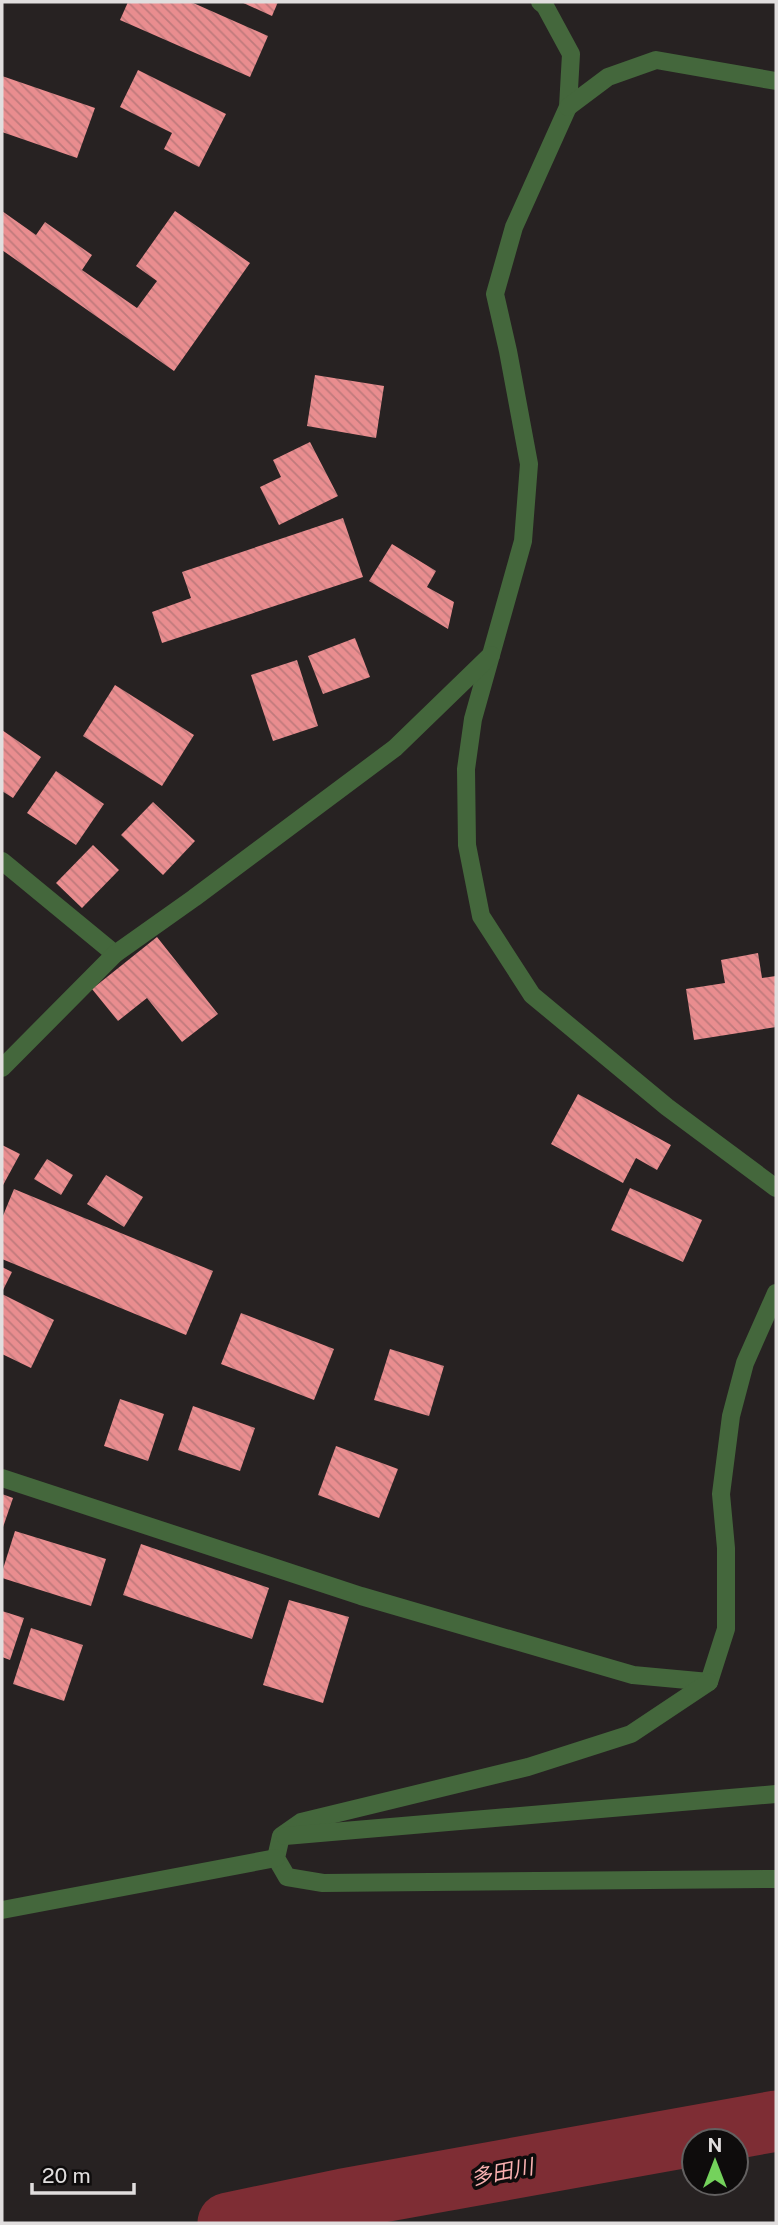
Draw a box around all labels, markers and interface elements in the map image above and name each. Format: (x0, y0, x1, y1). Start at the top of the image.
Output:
north arrow (680, 2127, 750, 2197)
text: N (708, 2134, 722, 2156)
scale bar (32, 2152, 133, 2196)
water label: 多田川 (469, 2153, 537, 2190)
text: 20 m (42, 2163, 91, 2188)

